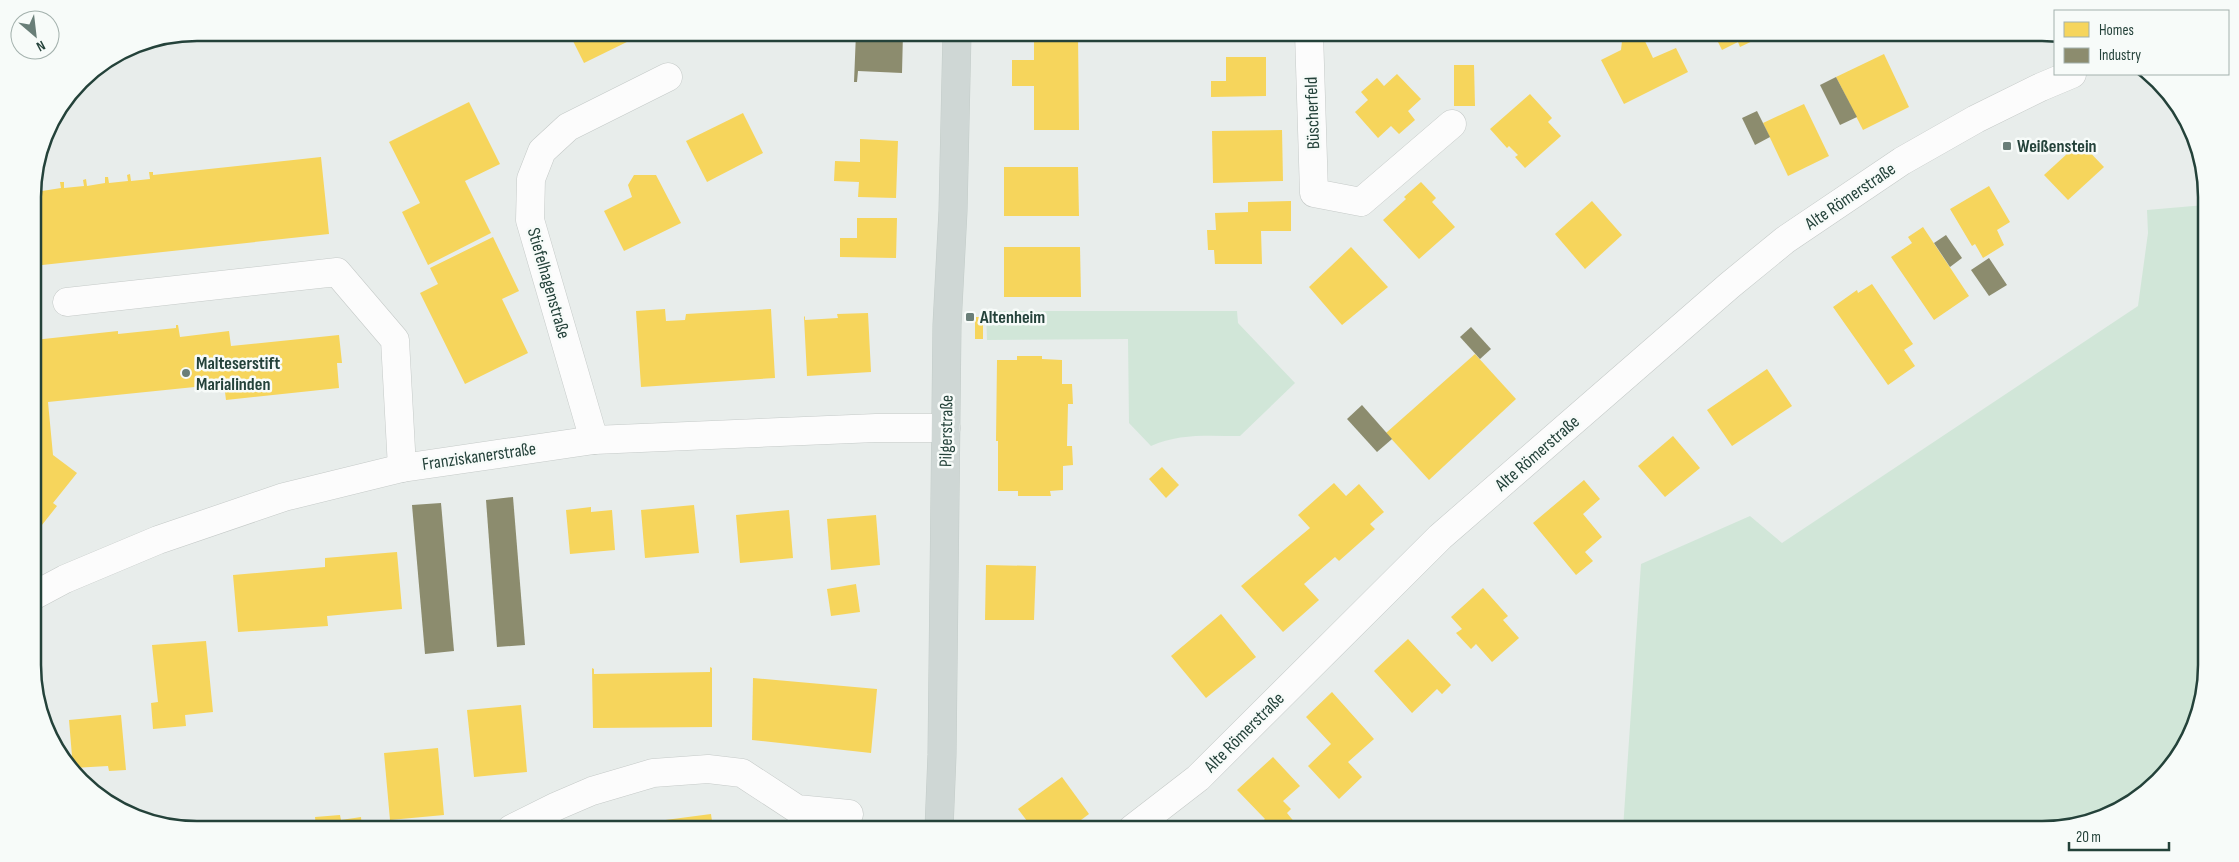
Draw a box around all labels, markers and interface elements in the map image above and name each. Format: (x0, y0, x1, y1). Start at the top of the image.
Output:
north arrow (10, 10, 60, 60)
legend (2054, 10, 2229, 75)
text: Homes (2099, 21, 2134, 40)
text: N (34, 37, 48, 55)
text: Industry (2099, 46, 2141, 65)
street label: Büscherfeld (1301, 76, 1324, 150)
place label: Weißenstein (2017, 136, 2097, 157)
marker: Weißenstein (2001, 140, 2013, 152)
street label: Alte Römerstraße (1800, 158, 1899, 235)
street label: Stiefelhagenstraße (523, 225, 574, 341)
place label: Altenheim (979, 307, 1045, 328)
marker: Altenheim (964, 311, 976, 323)
place label: Malteserstift Marialinden (196, 353, 280, 395)
marker: Malteserstift Marialinden (180, 367, 192, 379)
street label: Pilgerstraße (935, 395, 958, 467)
street label: Alte Römerstraße (1490, 411, 1584, 496)
street label: Franziskanerstraße (421, 438, 537, 475)
street label: Alte Römerstraße (1199, 688, 1289, 777)
scale bar (2069, 820, 2169, 852)
text: 20 m (2076, 828, 2101, 847)

